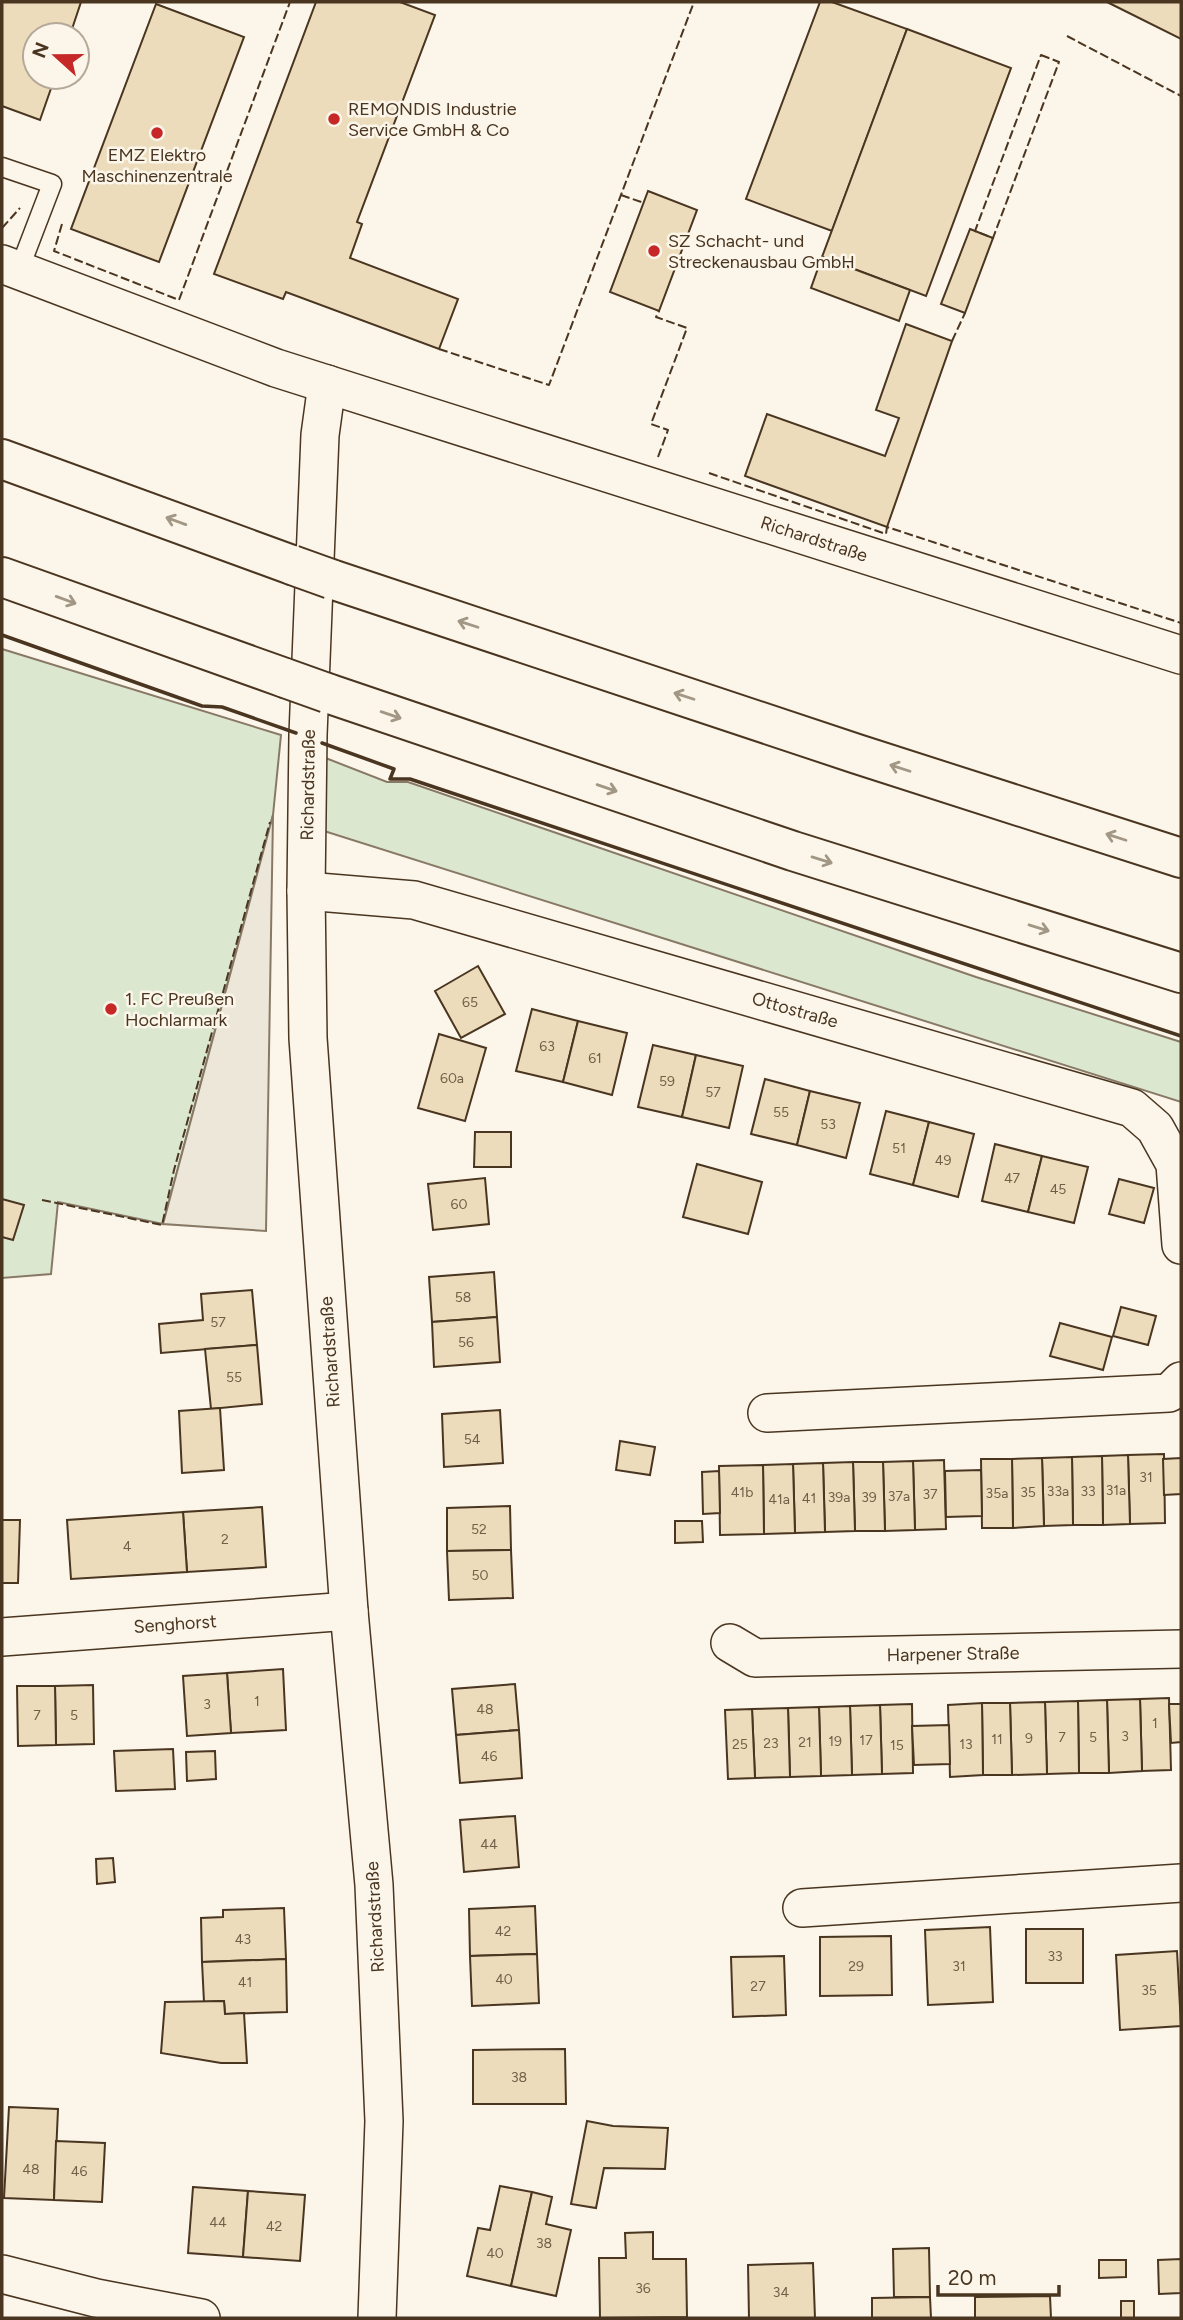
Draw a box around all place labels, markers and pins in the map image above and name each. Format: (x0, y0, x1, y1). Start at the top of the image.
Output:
place label: REMONDIS Industrie Service GmbH & Co (348, 98, 517, 141)
marker: REMONDIS Industrie Service GmbH & Co (326, 111, 342, 127)
marker: EMZ Elektro Maschinenzentrale (149, 125, 165, 141)
place label: EMZ Elektro Maschinenzentrale (81, 144, 233, 187)
place label: SZ Schacht- und Streckenausbau GmbH (668, 230, 855, 273)
marker: SZ Schacht- und Streckenausbau GmbH (646, 243, 662, 259)
place label: 1. FC Preußen Hochlarmark (125, 988, 234, 1031)
marker: 1. FC Preußen Hochlarmark (103, 1001, 119, 1017)

